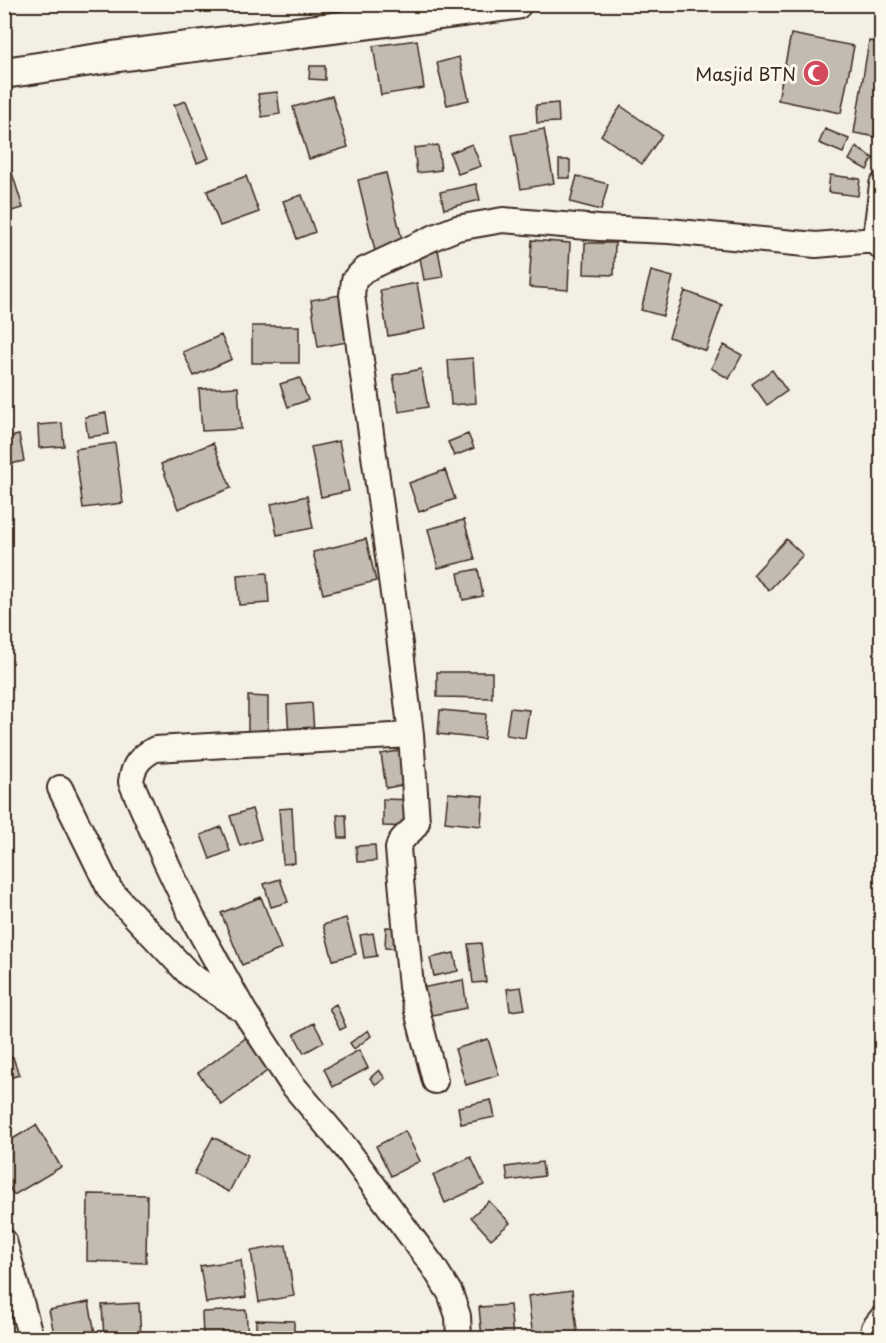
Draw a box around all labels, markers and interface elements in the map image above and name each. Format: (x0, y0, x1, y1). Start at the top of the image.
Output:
mosque icon: Masjid BTN (801, 58, 831, 88)
place label: Masjid BTN (695, 60, 796, 87)

